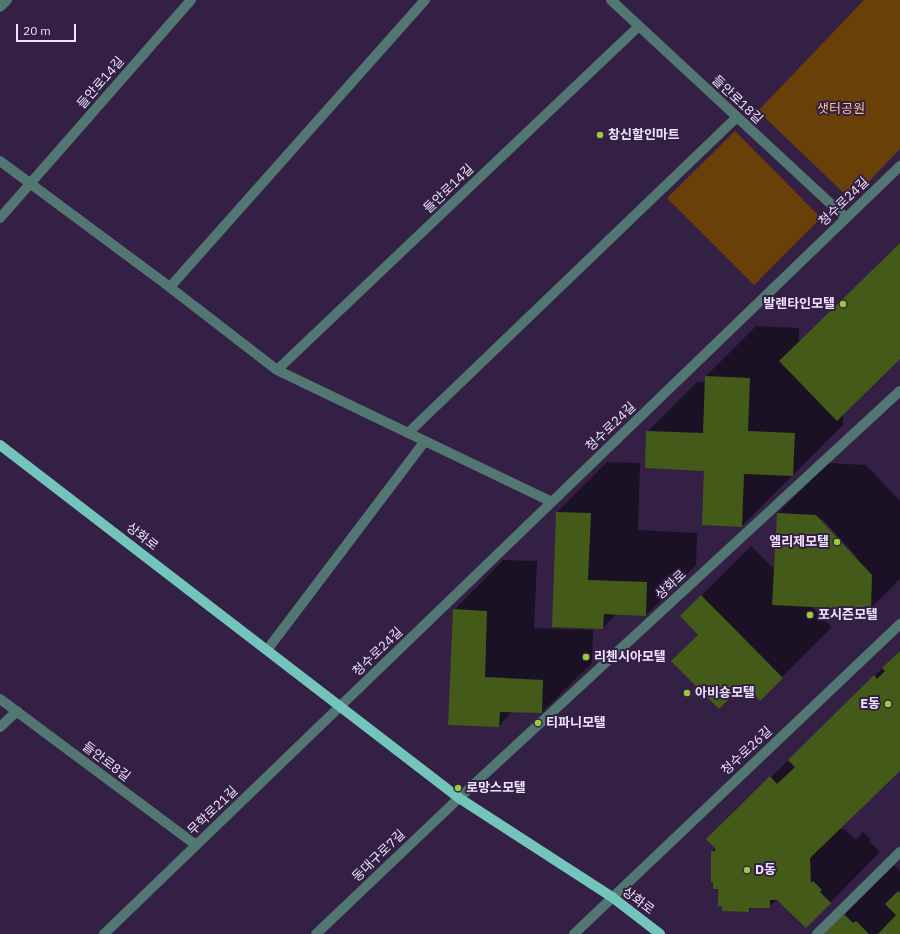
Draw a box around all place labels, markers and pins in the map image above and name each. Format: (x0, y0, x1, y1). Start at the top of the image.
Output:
place label: 창신할인마트 (608, 127, 680, 143)
marker: 창신할인마트 (595, 130, 605, 140)
place label: 발렌타인모텔 (763, 296, 835, 312)
marker: 발렌타인모텔 (838, 299, 848, 309)
place label: 엘리제모텔 (769, 534, 829, 550)
marker: 엘리제모텔 (832, 537, 842, 547)
place label: 포시즌모텔 (818, 607, 878, 623)
marker: 포시즌모텔 (805, 610, 815, 620)
place label: 리첸시아모텔 (594, 649, 666, 665)
marker: 리첸시아모텔 (581, 652, 591, 662)
place label: 아비숑모텔 (695, 685, 755, 701)
marker: 아비숑모텔 (682, 688, 692, 698)
place label: E동 (860, 696, 880, 712)
marker: E동 (883, 699, 893, 709)
place label: 티파니모텔 (546, 715, 606, 731)
marker: 티파니모텔 (533, 718, 543, 728)
place label: 로망스모텔 (466, 780, 526, 796)
marker: 로망스모텔 (453, 783, 463, 793)
place label: D동 (755, 862, 776, 878)
marker: D동 (742, 865, 752, 875)

